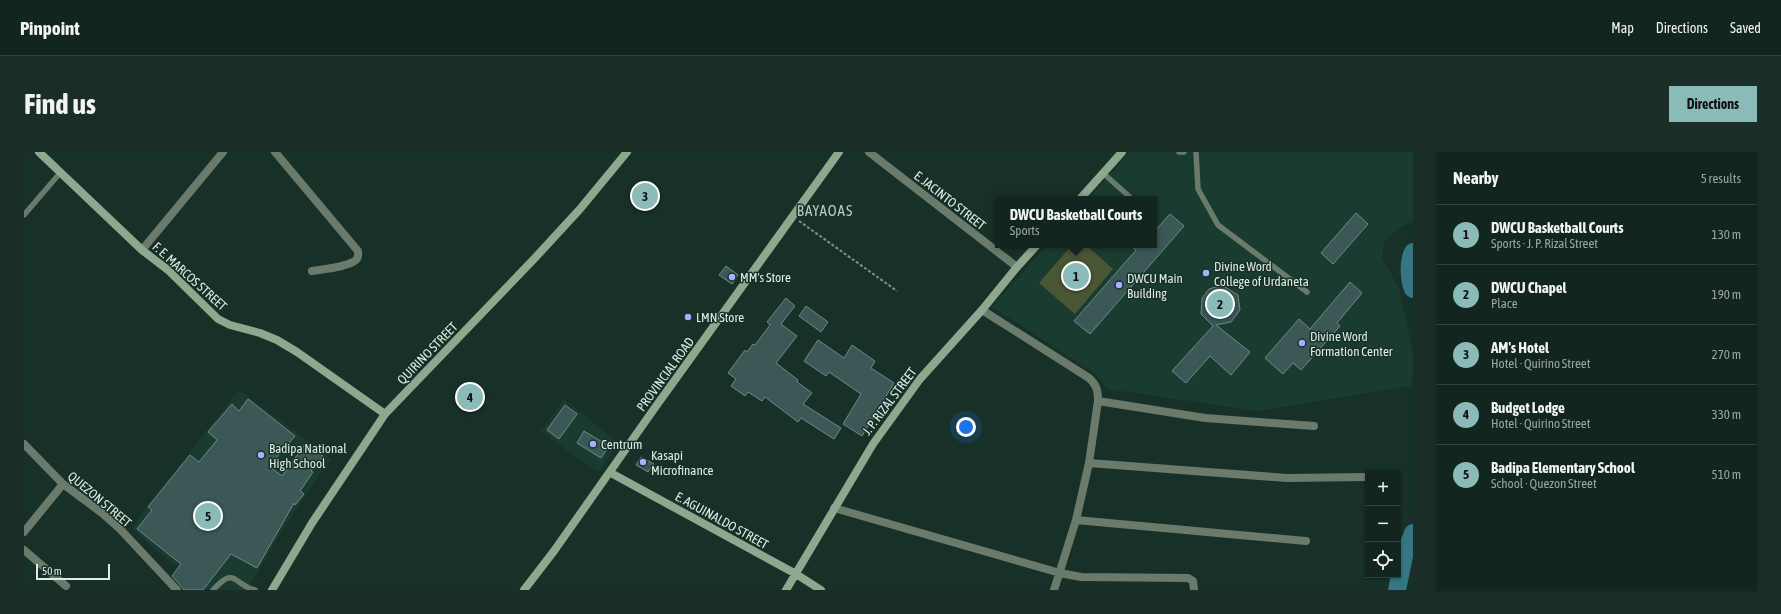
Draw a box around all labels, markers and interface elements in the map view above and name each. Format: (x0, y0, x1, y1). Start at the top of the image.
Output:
text: Pinpoint (20, 17, 80, 39)
text: Map (1611, 20, 1634, 36)
text: Directions (1656, 20, 1708, 36)
text: Saved (1730, 20, 1761, 36)
button: Directions (1669, 86, 1757, 122)
text: Find us (24, 88, 96, 120)
street label: E. JACINTO STREET (911, 168, 989, 233)
text: Nearby (1453, 168, 1499, 188)
text: 5 results (1701, 171, 1741, 186)
pin: 3 (632, 181, 658, 211)
popup (995, 196, 1157, 248)
district label: BAYAOAS (797, 202, 853, 219)
text: DWCU Basketball Courts (1010, 206, 1142, 223)
text: DWCU Basketball Courts (1491, 219, 1623, 236)
text: Sports (1010, 223, 1040, 238)
text: 1 (1463, 227, 1469, 242)
text: 130 m (1712, 227, 1741, 242)
text: Sports · J. P. Rizal Street (1491, 236, 1598, 251)
street label: F. E. MARCOS STREET (149, 239, 230, 314)
place label: Divine Word College of Urdaneta (1214, 259, 1309, 289)
pin: 1 (1063, 261, 1089, 291)
marker: Divine Word College of Urdaneta (1201, 268, 1211, 278)
place label: MM's Store (740, 270, 791, 285)
place label: DWCU Main Building (1127, 271, 1183, 301)
marker: MM's Store (727, 272, 737, 282)
text: DWCU Chapel (1491, 279, 1567, 296)
marker: DWCU Main Building (1114, 280, 1124, 290)
text: 2 (1463, 287, 1469, 302)
text: 190 m (1712, 287, 1741, 302)
pin: 2 (1207, 289, 1233, 319)
text: Place (1491, 296, 1518, 311)
place label: LMN Store (696, 310, 744, 325)
marker: LMN Store (683, 312, 693, 322)
street label: QUIRINO STREET (394, 319, 461, 387)
place label: Divine Word Formation Center (1310, 329, 1393, 359)
street label: PROVINCIAL ROAD (634, 334, 697, 414)
marker: Divine Word Formation Center (1297, 338, 1307, 348)
text: AM's Hotel (1491, 339, 1549, 356)
text: 3 (1463, 347, 1469, 362)
text: 270 m (1712, 347, 1741, 362)
text: Hotel · Quirino Street (1491, 356, 1590, 371)
street label: J. P. RIZAL STREET (859, 364, 920, 438)
pin: 4 (457, 382, 483, 412)
text: Budget Lodge (1491, 399, 1565, 416)
text: 4 (1463, 407, 1469, 422)
text: 330 m (1712, 407, 1741, 422)
text: Hotel · Quirino Street (1491, 416, 1590, 431)
your location (956, 417, 976, 437)
place label: Centrum (601, 437, 642, 452)
marker: Centrum (588, 439, 598, 449)
place label: Badipa National High School (269, 441, 347, 471)
place label: Kasapi Microfinance (651, 448, 713, 478)
marker: Badipa National High School (256, 450, 266, 460)
marker: Kasapi Microfinance (638, 457, 648, 467)
text: Badipa Elementary School (1491, 459, 1635, 476)
text: 5 (1463, 467, 1469, 482)
text: 510 m (1712, 467, 1741, 482)
street label: QUEZON STREET (65, 469, 135, 530)
map controls (1365, 470, 1401, 578)
button: + (1365, 470, 1401, 506)
text: School · Quezon Street (1491, 476, 1597, 491)
street label: E. AGUINALDO STREET (673, 489, 771, 552)
pin: 5 (195, 501, 221, 531)
button: − (1365, 506, 1401, 542)
button: locate (1365, 542, 1401, 578)
scale bar (36, 562, 110, 581)
text: 50 m (42, 565, 62, 577)

